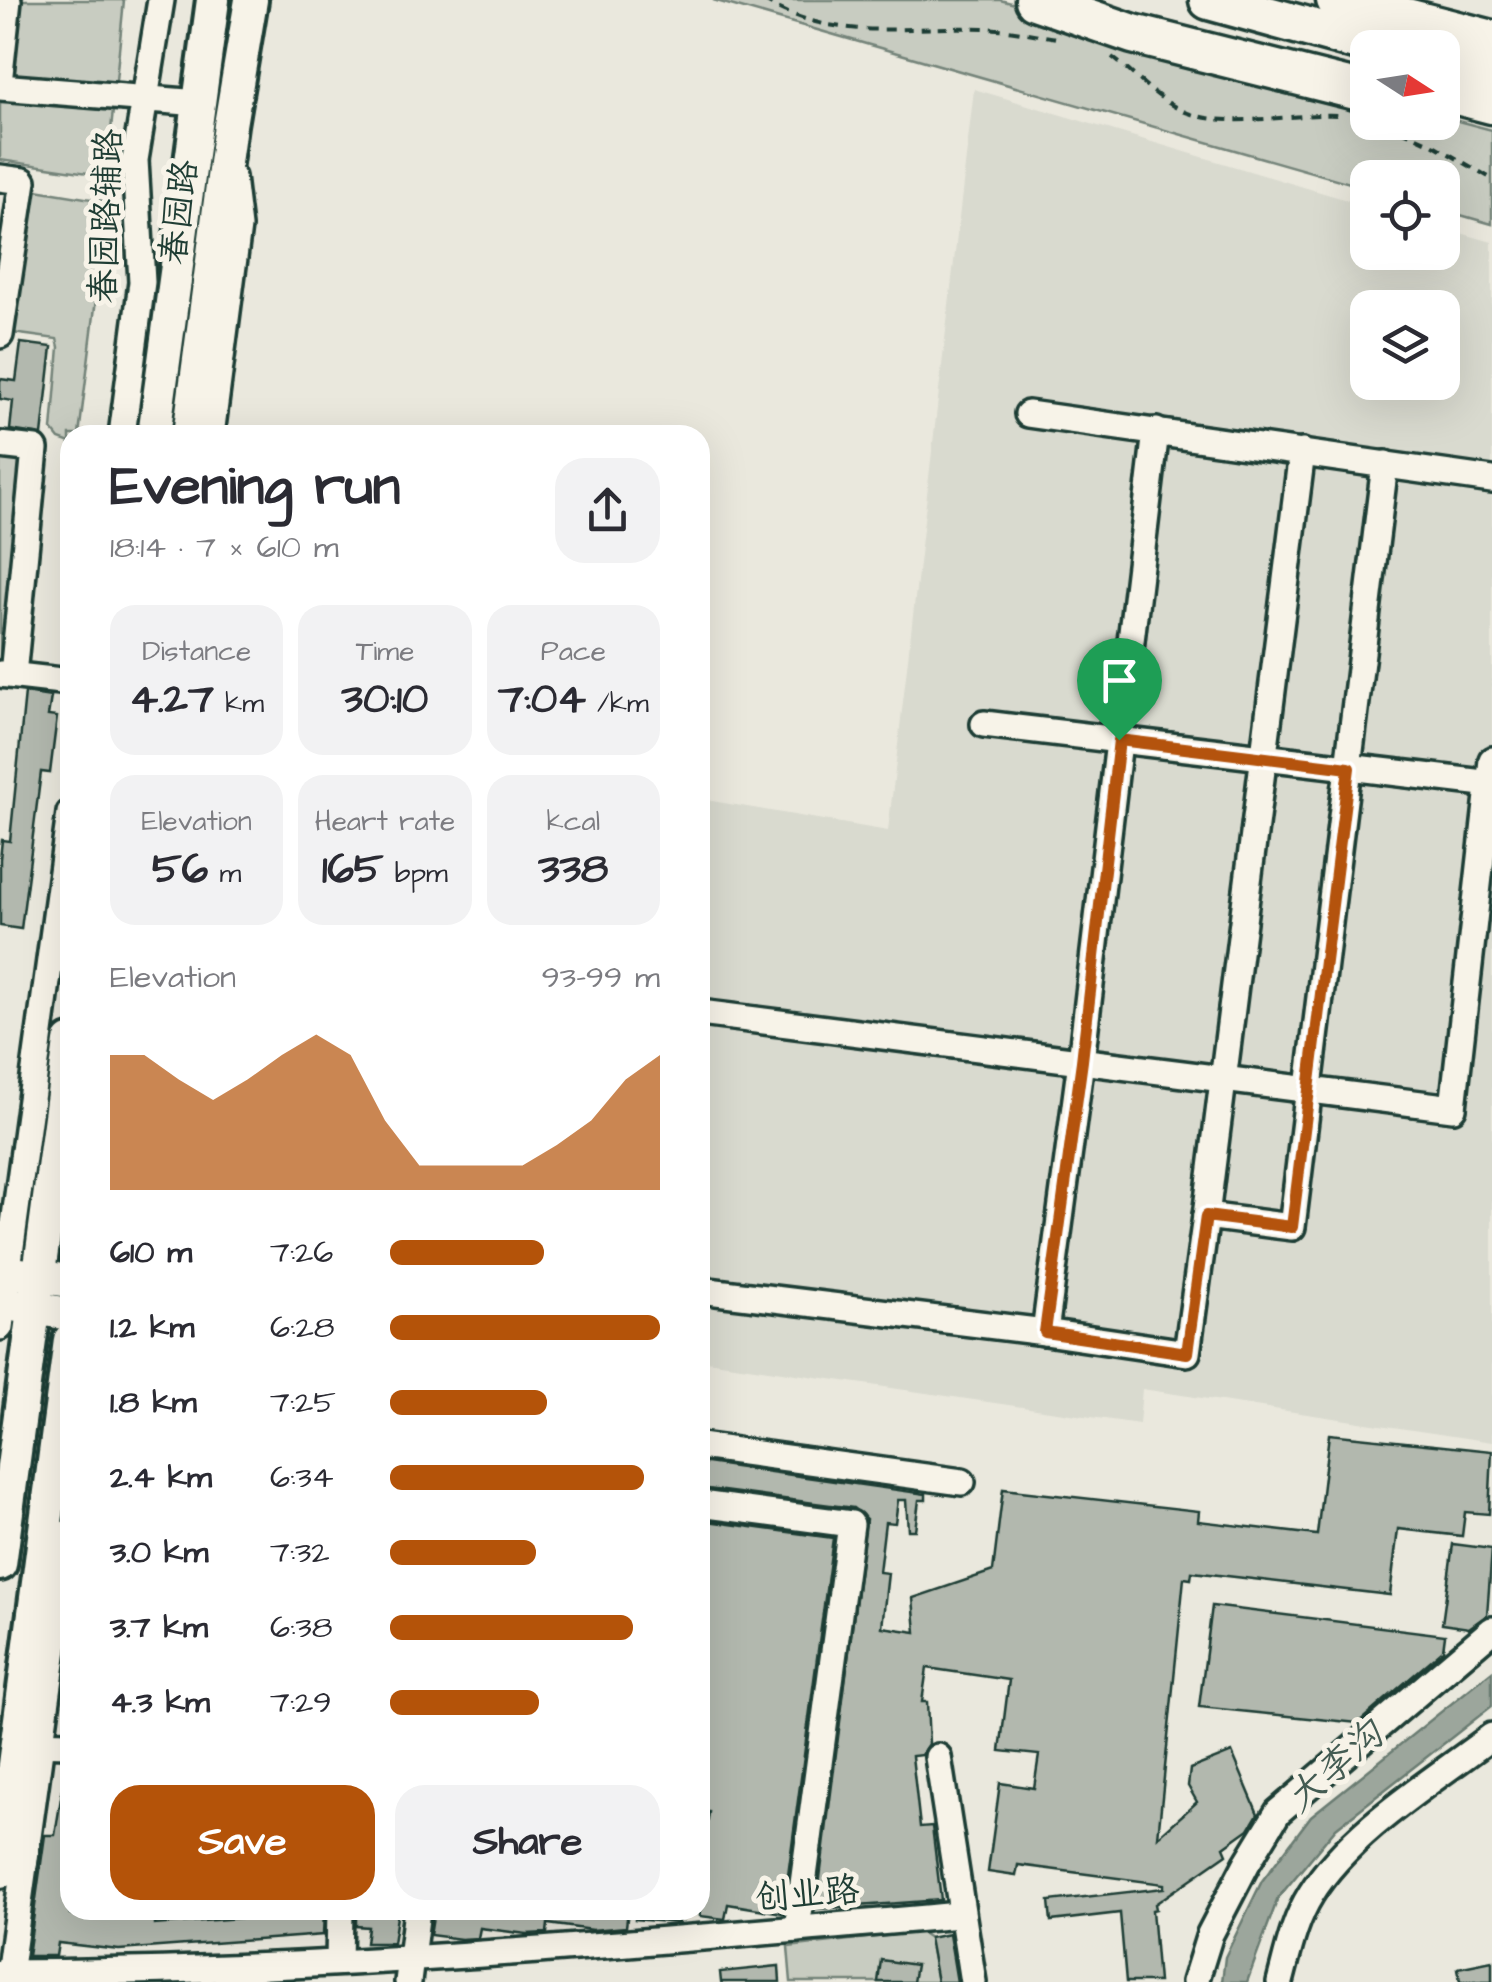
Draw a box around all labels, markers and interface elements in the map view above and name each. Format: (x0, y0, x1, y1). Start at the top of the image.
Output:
north arrow (1350, 30, 1460, 140)
map controls (1350, 30, 1460, 400)
street label: 春园路辅路 (79, 128, 134, 304)
street label: 春园路 (149, 157, 210, 267)
button: locate (1350, 160, 1460, 270)
button: layers (1350, 290, 1460, 400)
text: Evening run (110, 449, 400, 525)
button: share (555, 458, 660, 563)
text: 18:14 · 7 × 610 m (110, 525, 339, 570)
text: Distance (142, 632, 251, 671)
text: Time (356, 632, 414, 671)
text: Pace (541, 632, 606, 671)
pin (1077, 638, 1162, 741)
icon: arrive (1092, 653, 1147, 708)
text: 4.27 (129, 671, 214, 729)
text: 30:10 (342, 671, 428, 729)
text: 7:04 (498, 671, 586, 729)
text: km (214, 684, 264, 723)
text: /km (586, 684, 649, 723)
text: Elevation (142, 802, 252, 841)
text: Heart rate (315, 802, 455, 841)
text: kcal (547, 802, 600, 841)
text: 56 (152, 841, 208, 899)
text: 165 (322, 841, 384, 899)
text: 338 (538, 841, 608, 899)
text: m (208, 854, 241, 893)
text: bpm (384, 854, 448, 893)
text: Elevation (110, 955, 236, 1000)
text: 93–99 m (541, 955, 660, 1000)
text: 610 m (110, 1230, 192, 1275)
text: 7:26 (270, 1230, 333, 1275)
text: 1.2 km (110, 1305, 194, 1350)
text: 6:28 (270, 1305, 334, 1350)
text: 1.8 km (110, 1380, 197, 1425)
text: 7:25 (270, 1380, 336, 1425)
text: 2.4 km (110, 1455, 212, 1500)
text: 6:34 (270, 1455, 333, 1500)
text: 3.0 km (110, 1530, 208, 1575)
text: 7:32 (270, 1530, 330, 1575)
text: 3.7 km (110, 1605, 208, 1650)
text: 6:38 (270, 1605, 332, 1650)
text: 4.3 km (110, 1680, 210, 1725)
text: 7:29 (270, 1680, 332, 1725)
water label: 大李沟 (1275, 1709, 1398, 1825)
button: Save (110, 1785, 375, 1900)
button: Share (395, 1785, 660, 1900)
street label: 创业路 (753, 1866, 862, 1923)

